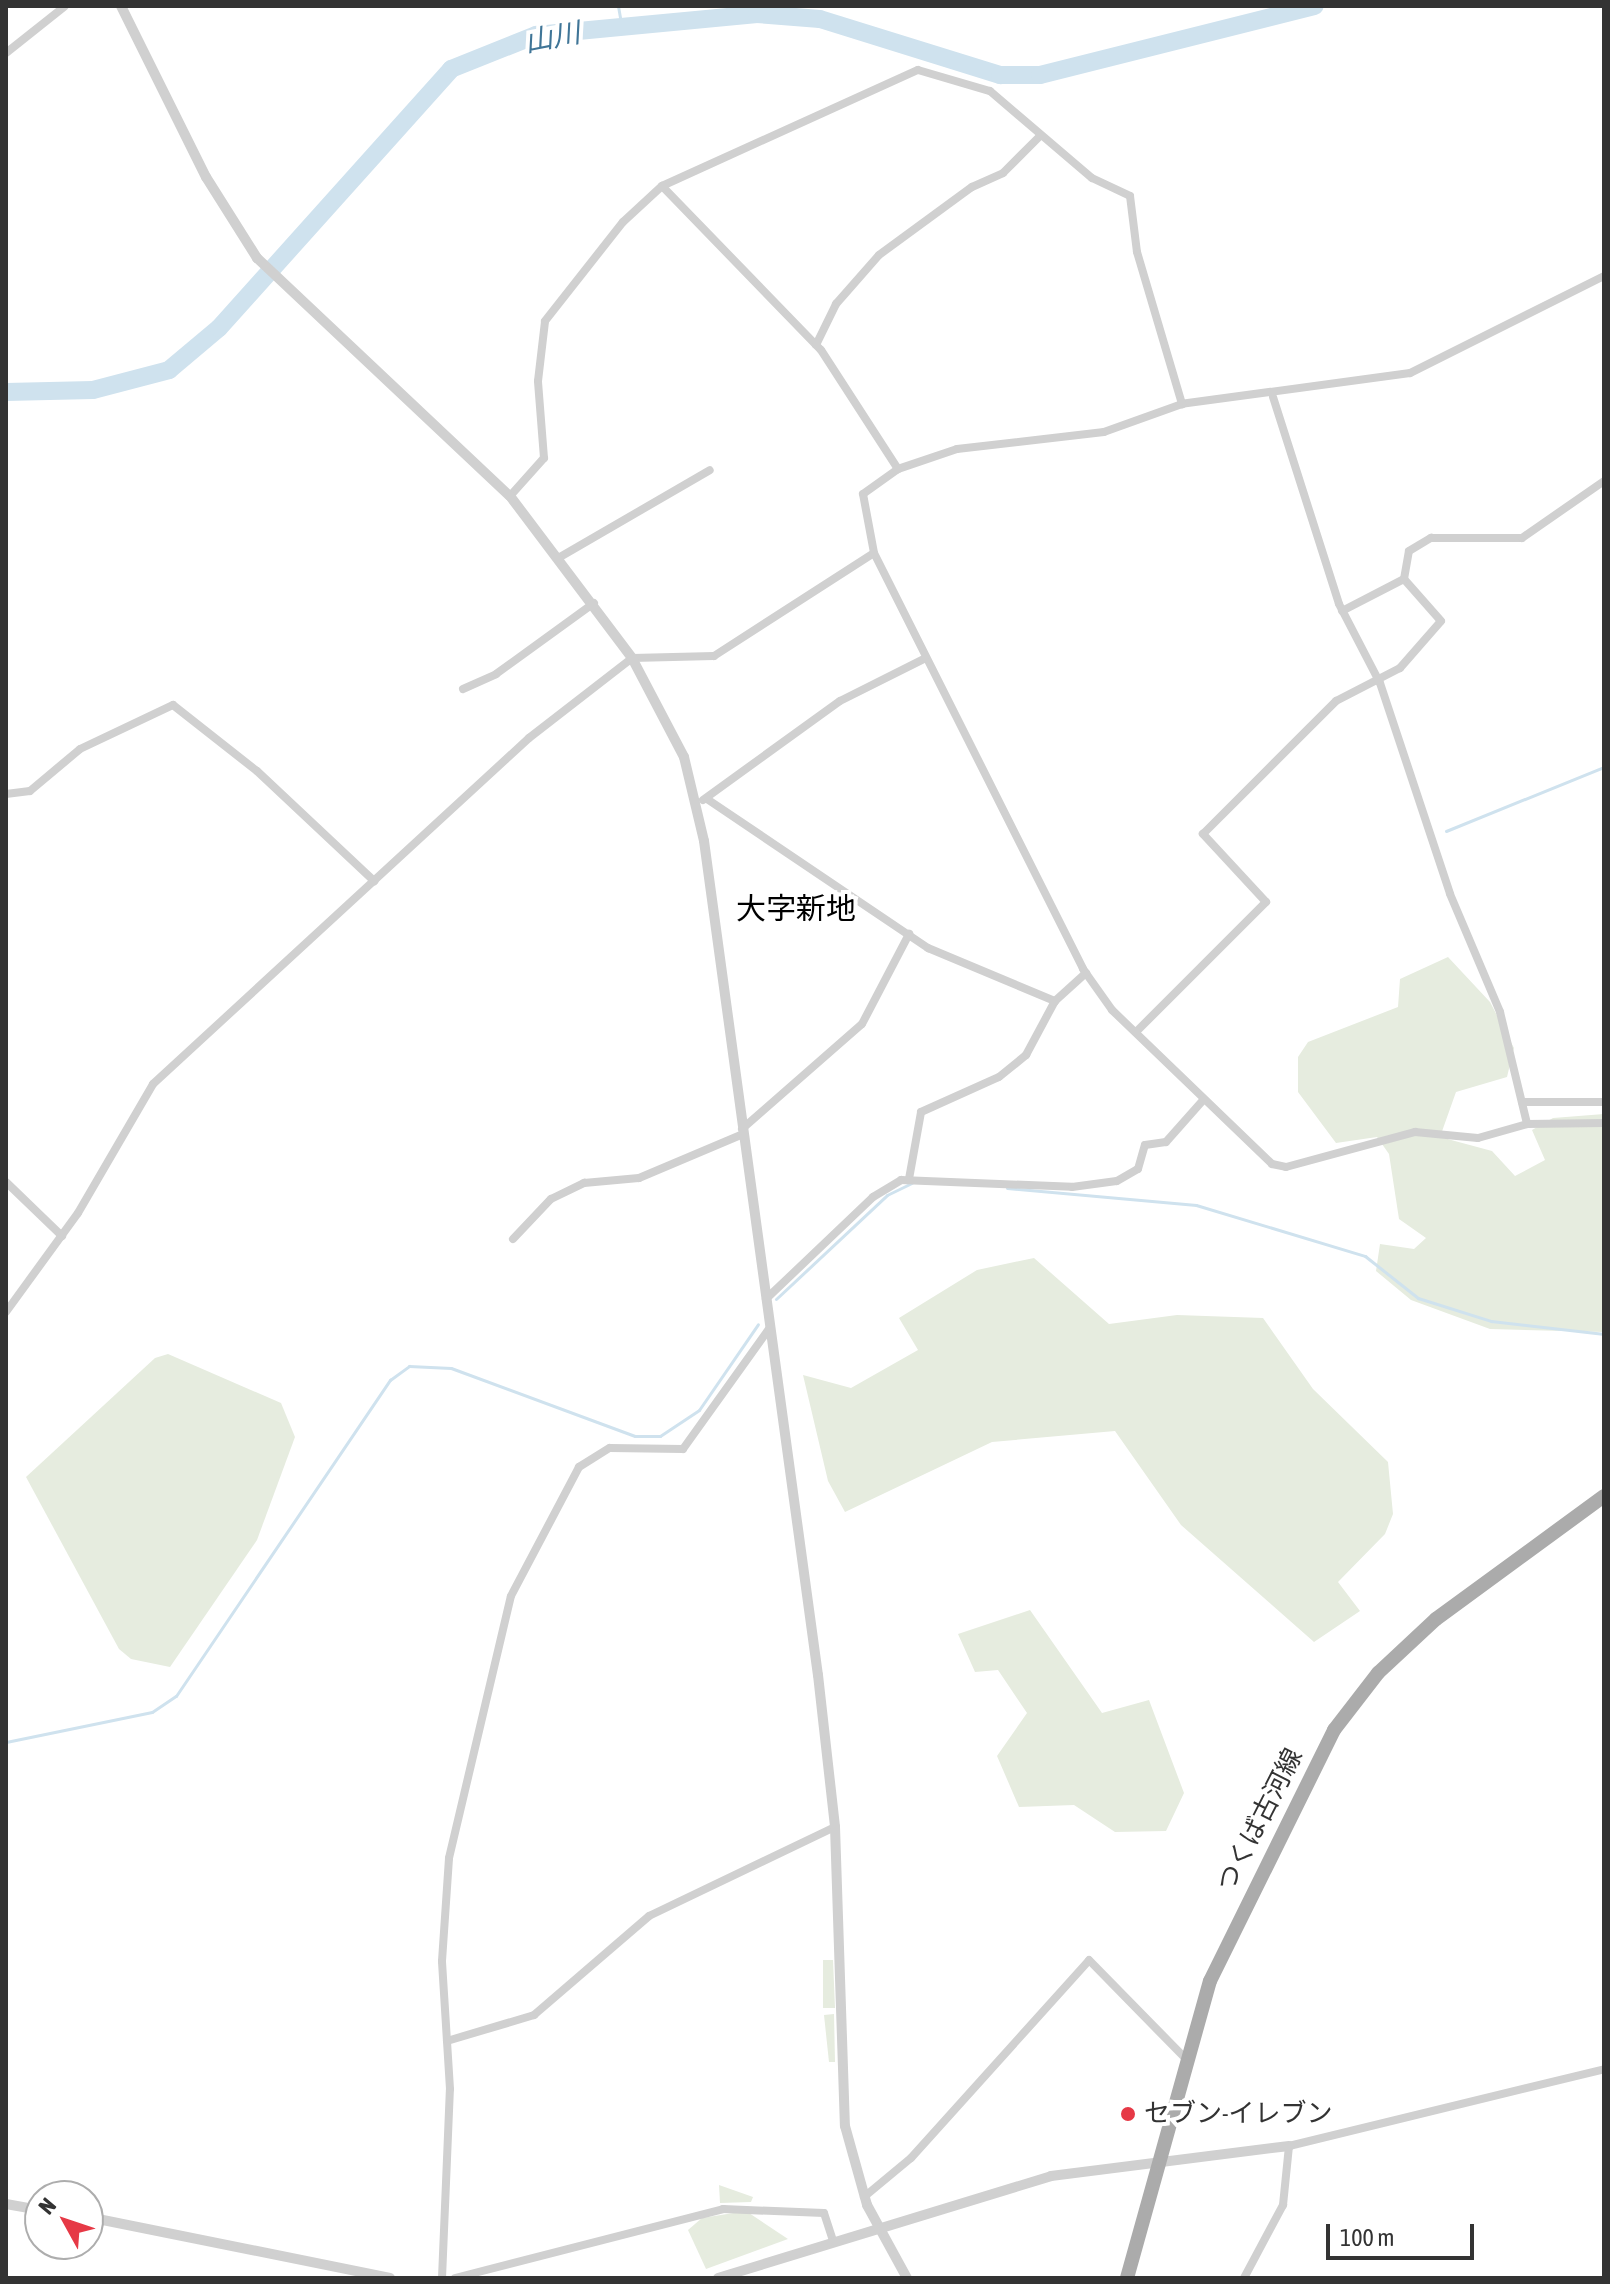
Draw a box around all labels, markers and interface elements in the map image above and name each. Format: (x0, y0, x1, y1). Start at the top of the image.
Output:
water label: 山川 (521, 15, 583, 59)
district label: 大字新地 (736, 890, 856, 926)
street label: つくば古河線 (1211, 1743, 1309, 1897)
place label: セブン-イレブン (1144, 2098, 1332, 2130)
marker: セブン-イレブン (1119, 2105, 1137, 2123)
north arrow (24, 2180, 104, 2260)
text: N (33, 2193, 61, 2219)
scale bar (1330, 2208, 1478, 2258)
text: 100 m (1340, 2224, 1394, 2251)

